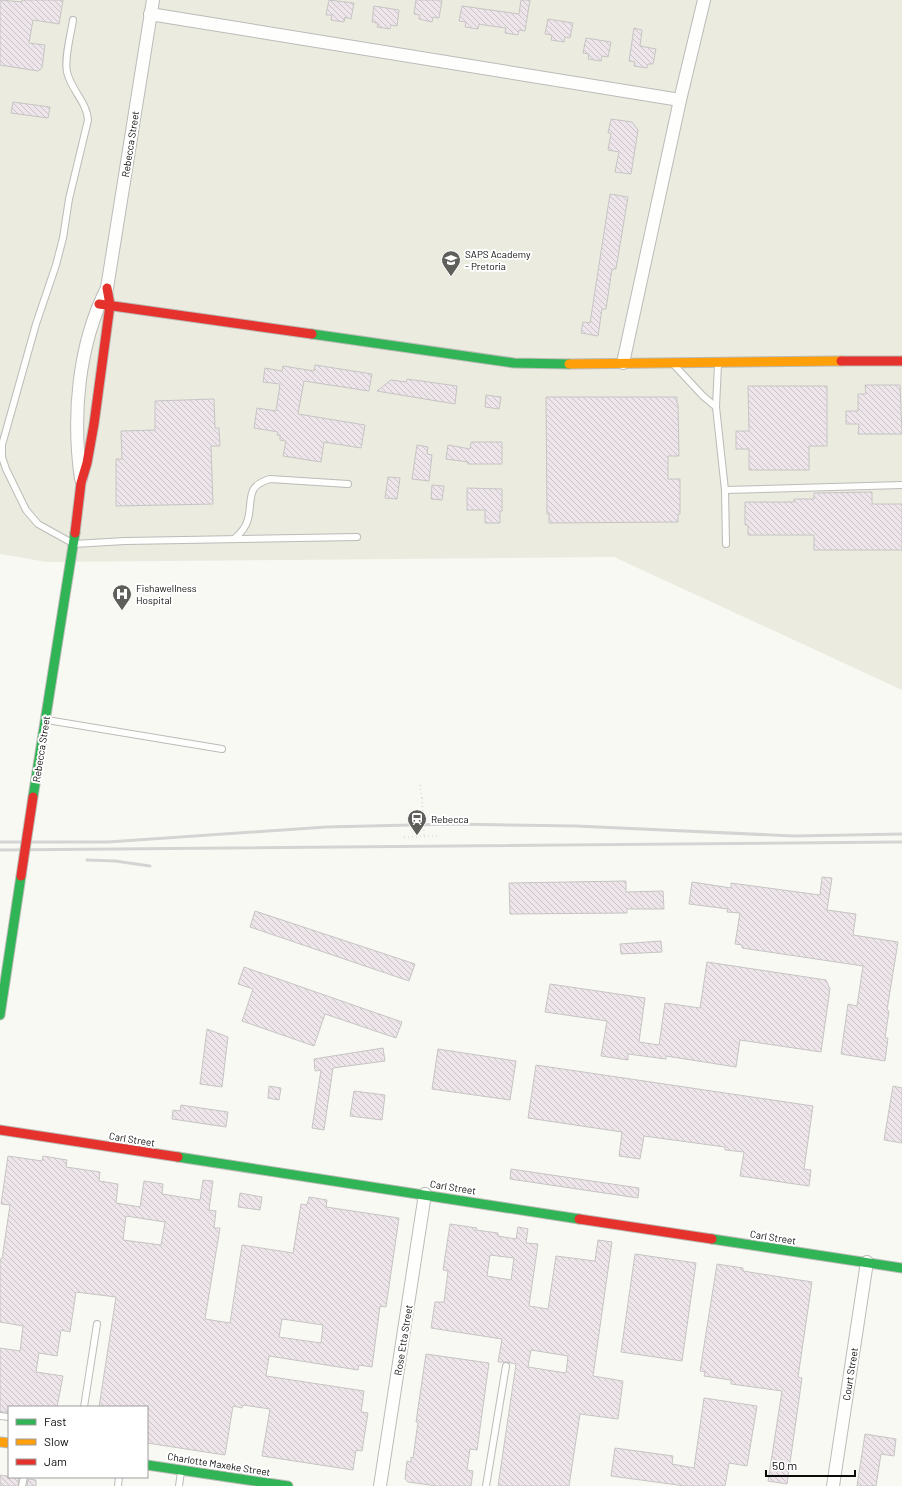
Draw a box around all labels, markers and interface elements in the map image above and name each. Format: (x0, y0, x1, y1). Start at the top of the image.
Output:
street label: Rebecca Street (119, 110, 141, 178)
place label: SAPS Academy - Pretoria (465, 248, 531, 272)
school or university icon: SAPS Academy - Pretoria (440, 249, 462, 277)
place label: Fishawellness Hospital (136, 582, 197, 606)
hospital icon: Fishawellness Hospital (111, 583, 133, 611)
street label: Rebecca Street (30, 715, 52, 783)
station icon: Rebecca (406, 808, 428, 836)
place label: Rebecca (431, 813, 469, 825)
street label: Carl Street (108, 1129, 156, 1149)
street label: Carl Street (429, 1177, 477, 1197)
street label: Carl Street (749, 1227, 797, 1247)
street label: Rose Etta Street (391, 1303, 415, 1376)
street label: Court Street (840, 1346, 860, 1401)
legend (8, 1406, 148, 1478)
text: Fast (44, 1414, 67, 1428)
text: Slow (44, 1434, 69, 1448)
street label: Charlotte Maxeke Street (167, 1450, 272, 1478)
scale bar (766, 1452, 855, 1478)
text: Jam (44, 1454, 67, 1468)
text: 50 m (772, 1458, 797, 1472)

